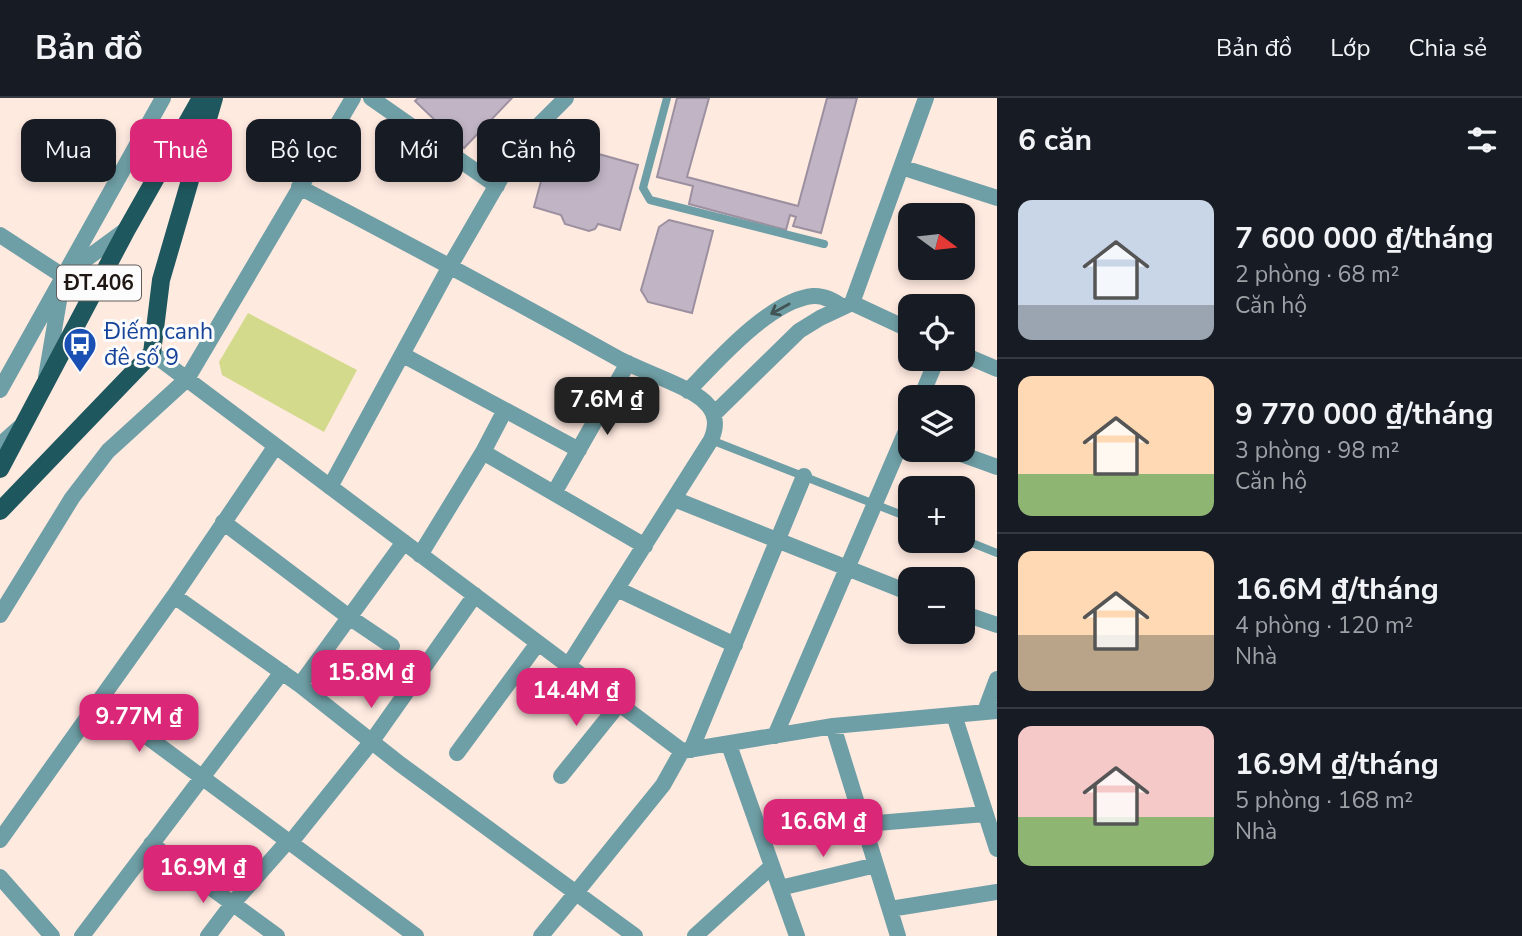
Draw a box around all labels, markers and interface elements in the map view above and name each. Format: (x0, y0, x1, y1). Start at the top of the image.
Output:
text: Bản đồ (35, 26, 143, 71)
text: Bản đồ (1216, 32, 1292, 64)
text: Lớp (1330, 32, 1370, 64)
text: Chia sẻ (1408, 32, 1487, 64)
chip: Mua (21, 119, 116, 182)
chip: Thuê (130, 119, 232, 182)
chip: Bộ lọc (246, 119, 361, 182)
chip: Mới (375, 119, 463, 182)
chip: Căn hộ (477, 119, 600, 182)
text: 6 căn (1018, 120, 1092, 161)
icon: filters (1463, 121, 1501, 159)
north arrow (898, 203, 975, 280)
map controls (898, 203, 975, 644)
text: 7 600 000 ₫/tháng (1235, 218, 1494, 259)
icon: home (1074, 228, 1158, 312)
text: 2 phòng · 68 m² (1235, 259, 1400, 290)
road number: ĐT.406 (57, 266, 141, 300)
text: Căn hộ (1235, 290, 1307, 321)
button: locate (898, 294, 975, 371)
one-way arrow (771, 302, 791, 316)
place label: Điếm canh đê số 9 (103, 316, 213, 373)
bus stop icon: Điếm canh đê số 9 (61, 325, 99, 374)
pin: 7.6M ₫ (550, 378, 664, 437)
text: 7.6M ₫ (570, 384, 644, 415)
button: layers (898, 385, 975, 462)
text: 9 770 000 ₫/tháng (1235, 394, 1494, 435)
icon: home (1074, 404, 1158, 488)
text: 3 phòng · 98 m² (1235, 435, 1400, 466)
text: Căn hộ (1235, 466, 1307, 497)
button: + (898, 476, 975, 553)
button: − (898, 567, 975, 644)
text: 16.6M ₫/tháng (1235, 569, 1439, 610)
icon: home (1074, 579, 1158, 663)
text: 4 phòng · 120 m² (1235, 610, 1413, 641)
text: Nhà (1235, 641, 1277, 672)
pin: 15.8M ₫ (306, 650, 436, 710)
text: 15.8M ₫ (327, 657, 415, 688)
pin: 14.4M ₫ (511, 668, 641, 728)
text: 14.4M ₫ (532, 675, 620, 706)
pin: 9.77M ₫ (74, 694, 204, 754)
text: 9.77M ₫ (95, 701, 183, 732)
text: 16.9M ₫/tháng (1235, 744, 1439, 785)
icon: home (1074, 754, 1158, 838)
text: 5 phòng · 168 m² (1235, 785, 1413, 816)
pin: 16.6M ₫ (758, 800, 888, 859)
text: 16.6M ₫ (779, 806, 867, 837)
text: Nhà (1235, 816, 1277, 847)
pin: 16.9M ₫ (138, 846, 268, 905)
text: 16.9M ₫ (159, 852, 247, 883)

